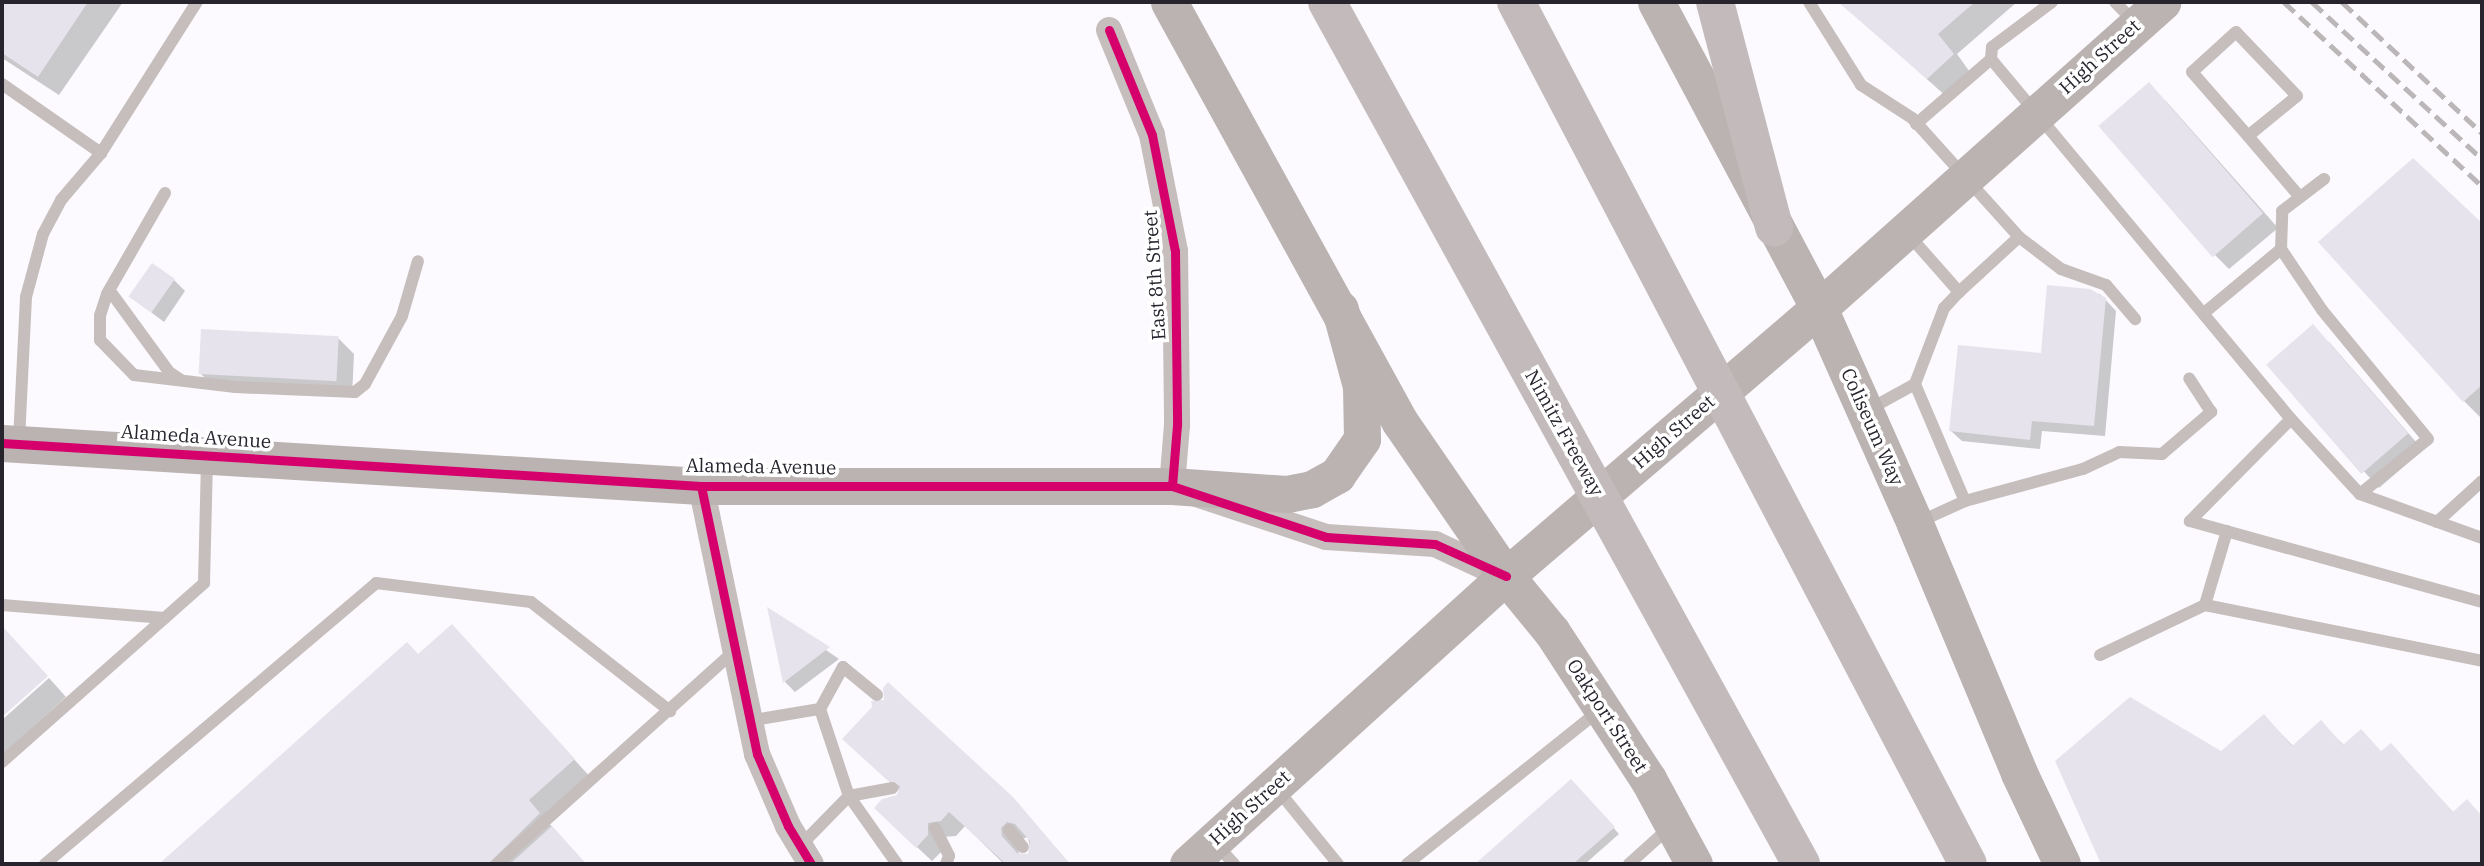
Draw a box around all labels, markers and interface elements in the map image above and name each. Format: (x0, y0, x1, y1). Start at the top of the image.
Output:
street label: High Street (2055, 15, 2145, 99)
street label: East 8th Street (1139, 209, 1171, 341)
street label: Coliseum Way (1836, 365, 1908, 489)
street label: Nimitz Freeway (1520, 366, 1608, 500)
street label: High Street (1628, 390, 1720, 474)
street label: Alameda Avenue (120, 420, 272, 454)
street label: Alameda Avenue (686, 454, 836, 480)
street label: Oakport Street (1562, 655, 1652, 777)
street label: High Street (1205, 766, 1295, 850)

